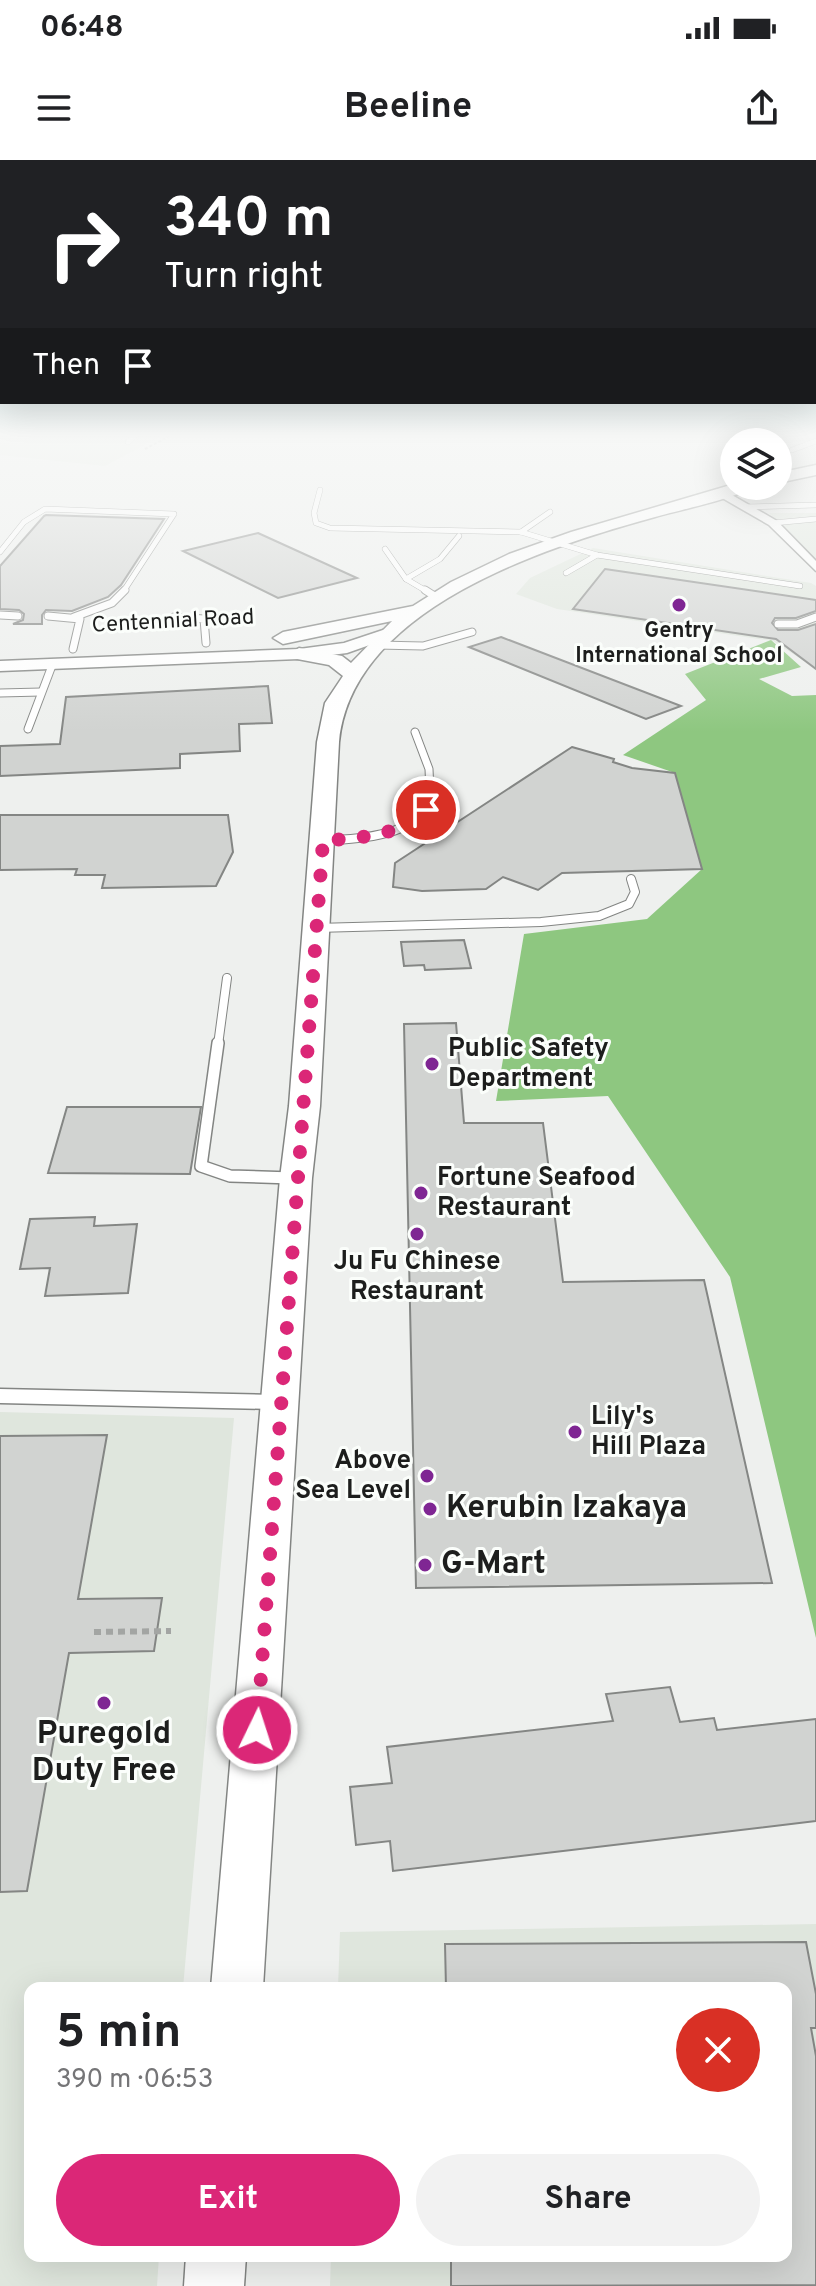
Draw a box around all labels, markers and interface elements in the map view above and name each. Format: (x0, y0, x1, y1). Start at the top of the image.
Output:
text: 06:48 (40, 10, 124, 47)
text: Beeline (344, 85, 472, 131)
icon: menu (32, 86, 76, 130)
icon: share (740, 86, 784, 130)
text: 340 m (164, 186, 333, 256)
icon: right (32, 192, 136, 296)
text: Turn right (164, 255, 323, 301)
icon: arrive (116, 344, 160, 388)
text: Then (32, 348, 100, 385)
map controls (720, 428, 792, 500)
button: layers (720, 428, 792, 500)
marker: Gentry International School (670, 596, 688, 614)
street label: Centennial Road (91, 604, 255, 640)
place label: Gentry International School (575, 618, 783, 670)
pin (392, 776, 460, 844)
icon: arrive (404, 788, 448, 832)
place label: Public Safety Department (448, 1033, 609, 1096)
marker: Public Safety Department (423, 1055, 441, 1073)
place label: Fortune Seafood Restaurant (437, 1162, 636, 1225)
marker: Fortune Seafood Restaurant (412, 1184, 430, 1202)
marker: Ju Fu Chinese Restaurant (408, 1225, 426, 1243)
place label: Ju Fu Chinese Restaurant (333, 1246, 501, 1309)
place label: Lily's Hill Plaza (591, 1401, 706, 1464)
marker: Lily's Hill Plaza (566, 1423, 584, 1441)
place label: Above Sea Level (295, 1445, 411, 1508)
marker: Above Sea Level (418, 1467, 436, 1485)
place label: Kerubin Izakaya (446, 1489, 687, 1529)
marker: Kerubin Izakaya (421, 1500, 439, 1518)
place label: G-Mart (441, 1545, 546, 1585)
marker: G-Mart (416, 1556, 434, 1574)
position arrow (215, 1688, 299, 1772)
marker: Puregold Duty Free (95, 1694, 113, 1712)
place label: Puregold Duty Free (32, 1715, 176, 1792)
text: 5 min (56, 2004, 181, 2064)
button: close (676, 2008, 760, 2092)
text: 390 m · 06:53 (56, 2064, 213, 2097)
button: Exit (56, 2154, 400, 2246)
button: Share (416, 2154, 760, 2246)

